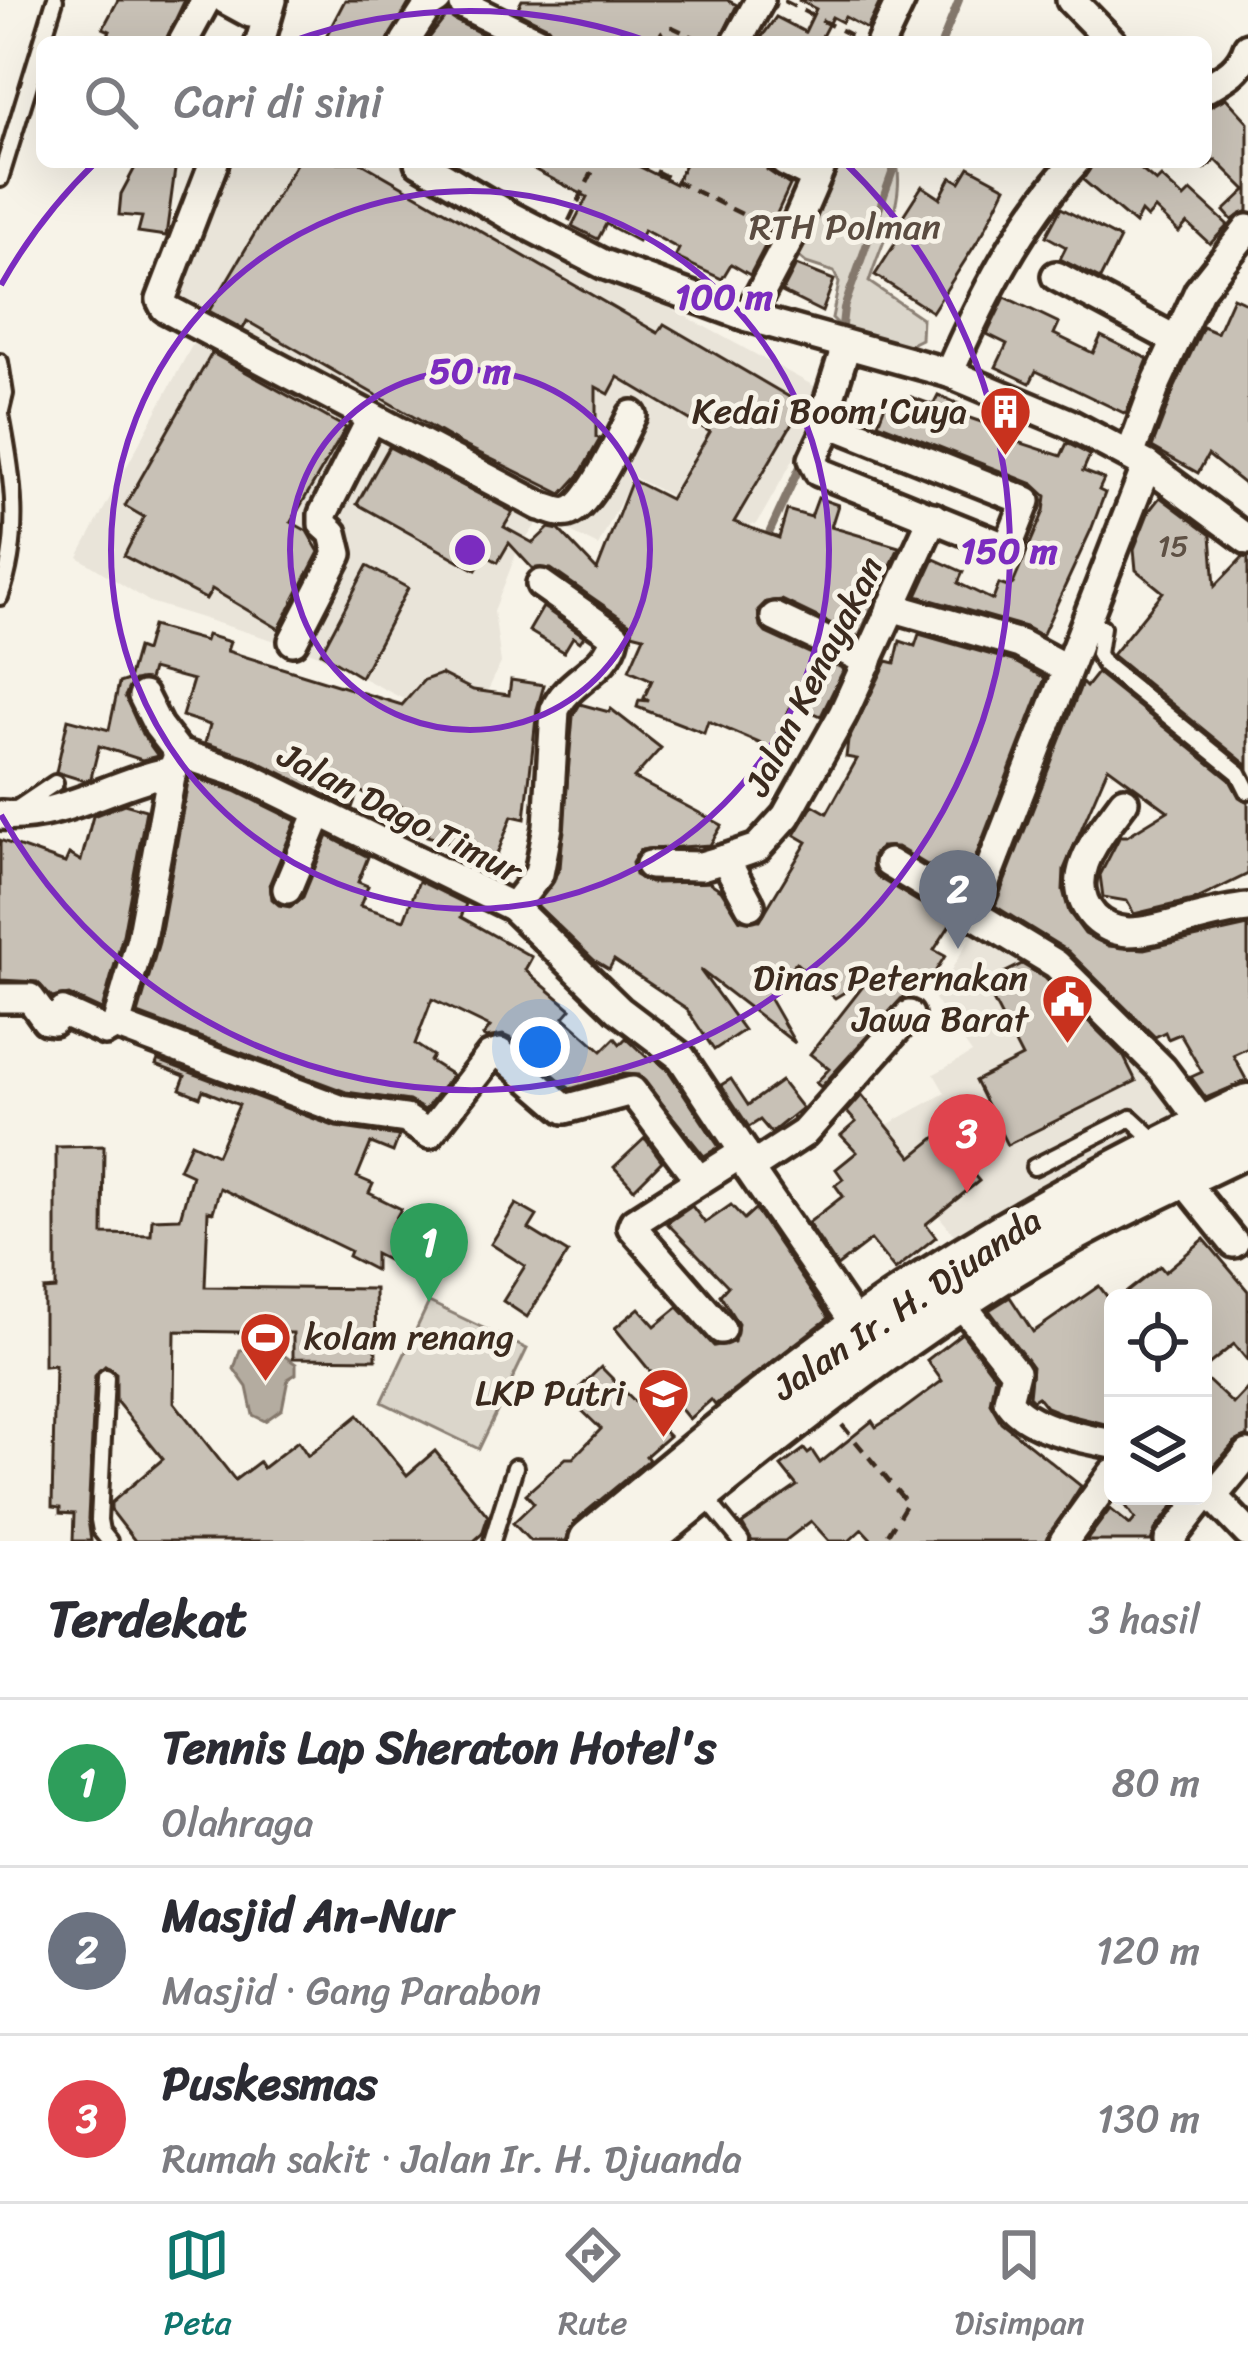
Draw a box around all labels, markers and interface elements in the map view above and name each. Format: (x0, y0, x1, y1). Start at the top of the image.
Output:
search box (36, 36, 1212, 168)
text: Cari di sini (174, 62, 383, 142)
icon: search (78, 69, 144, 135)
park label: RTH Polman (749, 195, 941, 259)
text: 100 m (675, 265, 773, 329)
text: 50 m (429, 339, 511, 403)
place label: Kedai Boom'Cuya (692, 379, 967, 443)
building icon: Kedai Boom'Cuya (978, 383, 1034, 457)
text: 150 m (960, 519, 1058, 583)
house number: 15 (1157, 519, 1189, 573)
centre of rings (449, 529, 491, 571)
street label: Jalan Kenayakan (725, 545, 902, 809)
street label: Jalan Dago Timur (265, 723, 535, 903)
pin: 2 (919, 850, 997, 949)
place label: Dinas Peternakan Jawa Barat (753, 946, 1029, 1051)
public building icon: Dinas Peternakan Jawa Barat (1039, 971, 1095, 1045)
your location (510, 1017, 570, 1077)
pin: 3 (928, 1094, 1006, 1193)
street label: Jalan Ir. H. Djuanda (757, 1190, 1055, 1419)
pin: 1 (390, 1203, 468, 1302)
map controls (1104, 1289, 1212, 1505)
button: locate (1104, 1289, 1212, 1397)
place label: kolam renang (304, 1305, 514, 1369)
sports icon: kolam renang (237, 1309, 293, 1383)
place label: LKP Putri (475, 1361, 626, 1425)
school or university icon: LKP Putri (636, 1365, 692, 1439)
button: layers (1104, 1397, 1212, 1505)
text: Terdekat (48, 1574, 247, 1664)
text: 3 hasil (1089, 1585, 1200, 1654)
text: Tennis Lap Sheraton Hotel's (162, 1708, 716, 1788)
text: 1 (79, 1748, 95, 1817)
text: 80 m (1112, 1748, 1200, 1817)
text: Olahraga (162, 1788, 313, 1857)
text: Masjid An-Nur (162, 1876, 453, 1956)
text: 2 (76, 1916, 98, 1985)
text: 120 m (1096, 1916, 1200, 1985)
text: Masjid · Gang Parabon (162, 1956, 541, 2025)
text: Puskesmas (162, 2044, 377, 2124)
text: 3 (76, 2084, 98, 2153)
text: 130 m (1097, 2084, 1200, 2153)
text: Rumah sakit · Jalan Ir. H. Djuanda (162, 2124, 742, 2193)
tab: Peta (163, 2222, 231, 2352)
tab: Rute (558, 2222, 627, 2352)
tab: Disimpan (954, 2222, 1085, 2352)

